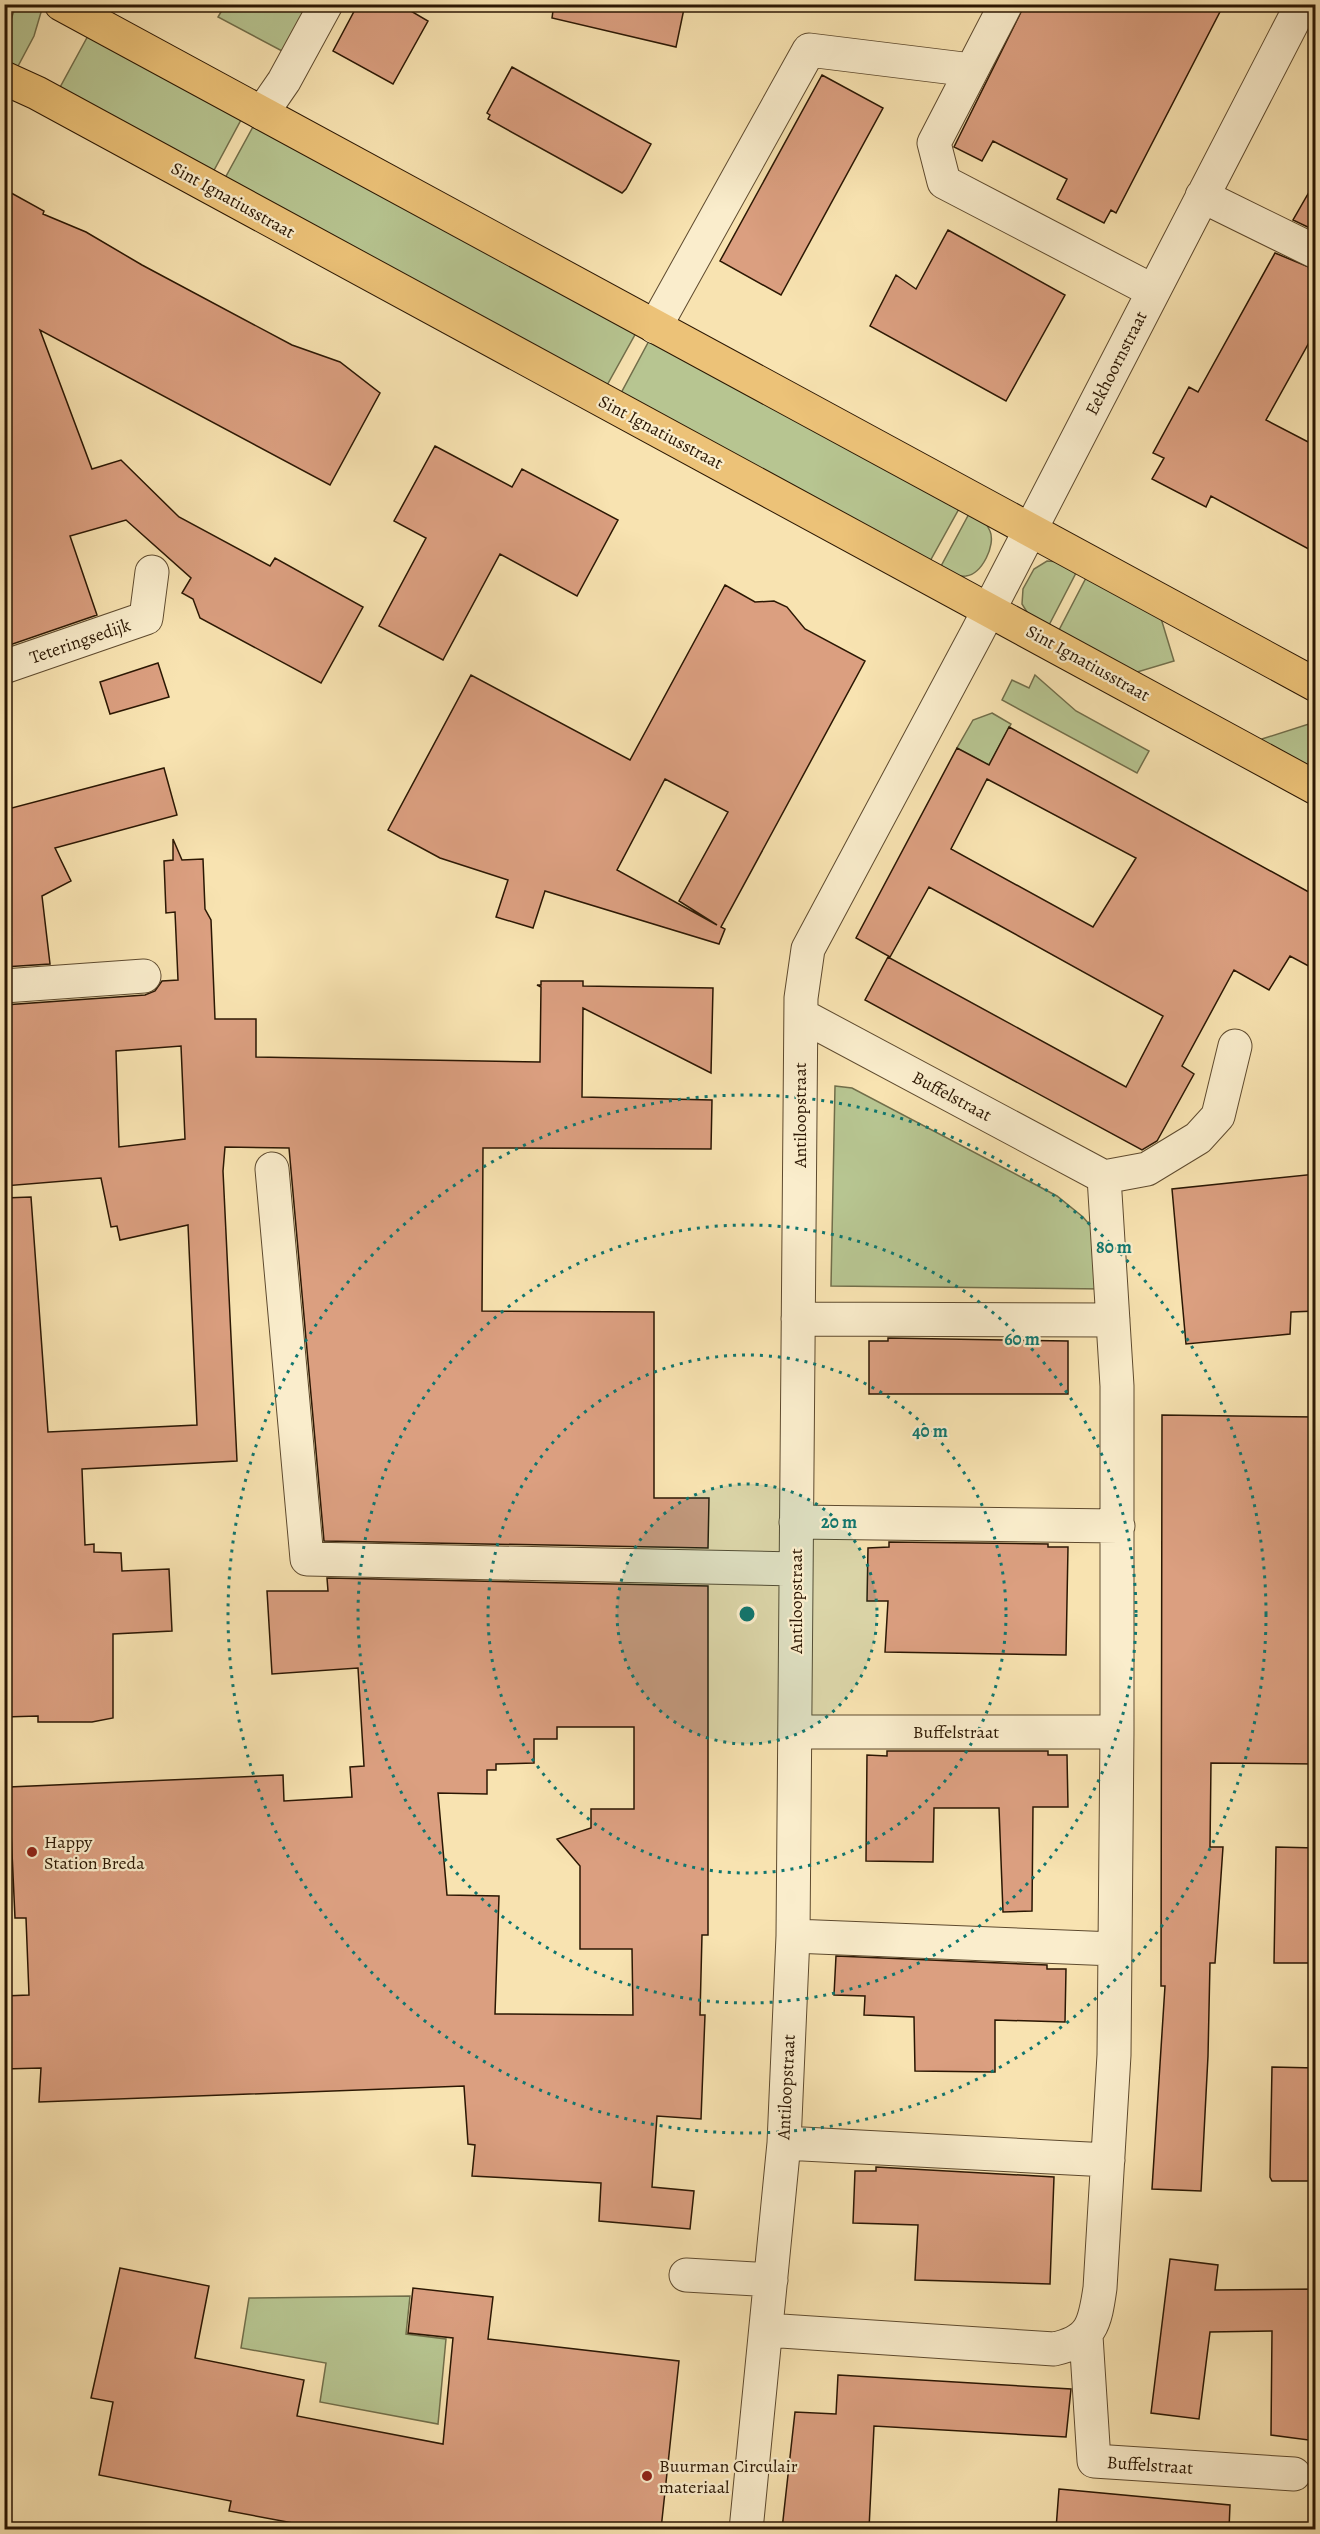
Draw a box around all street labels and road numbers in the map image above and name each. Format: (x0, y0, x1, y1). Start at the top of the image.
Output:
street label: Sint Ignatiusstraat (167, 156, 299, 244)
street label: Eekhoornstraat (1079, 307, 1153, 419)
street label: Sint Ignatiusstraat (595, 389, 728, 475)
street label: Teteringsedijk (26, 613, 134, 669)
street label: Sint Ignatiusstraat (1022, 619, 1154, 707)
street label: Antiloopstraat (788, 1062, 812, 1169)
street label: Buffelstraat (908, 1065, 996, 1127)
street label: Antiloopstraat (784, 1548, 808, 1655)
street label: Buffelstraat (913, 1720, 999, 1744)
street label: Antiloopstraat (771, 2034, 801, 2141)
street label: Buffelstraat (1106, 2450, 1194, 2480)

